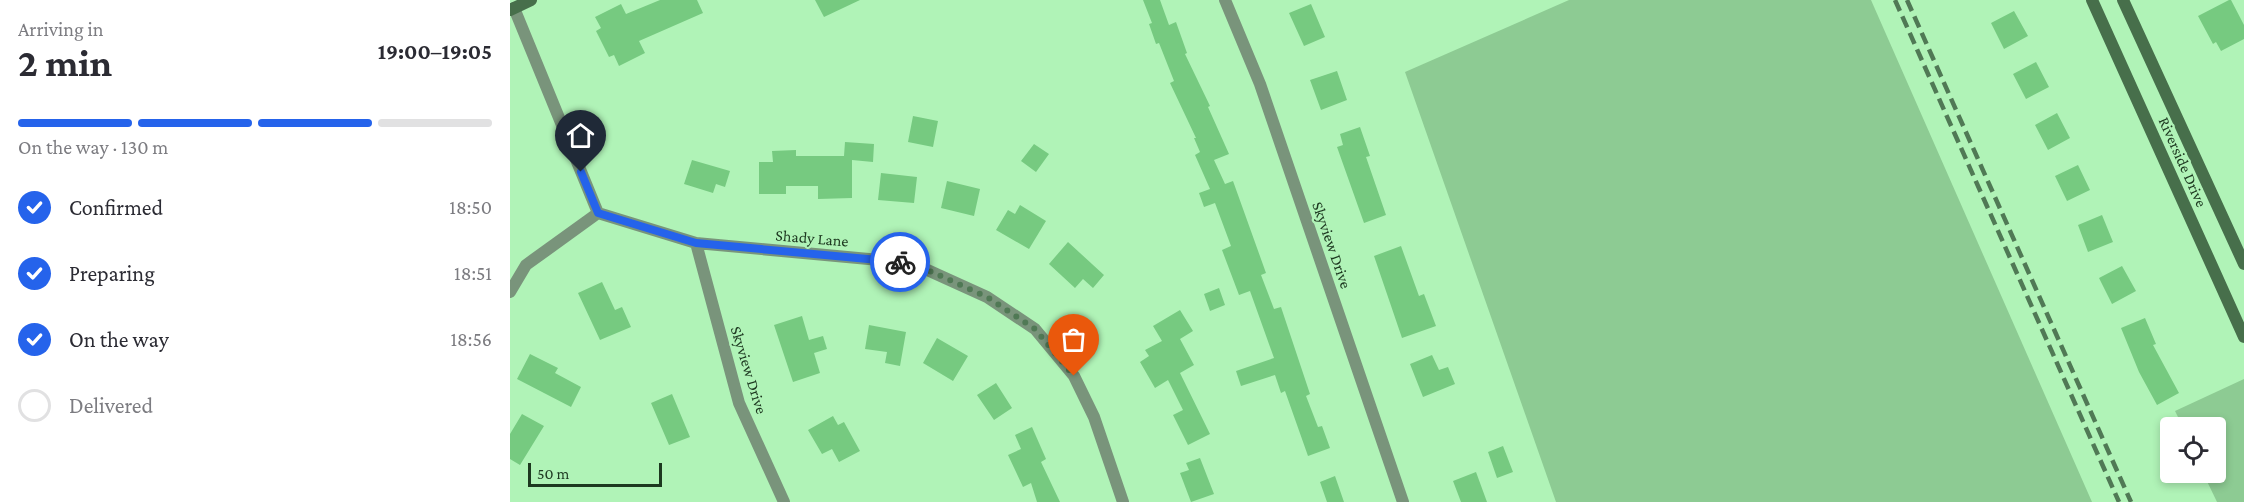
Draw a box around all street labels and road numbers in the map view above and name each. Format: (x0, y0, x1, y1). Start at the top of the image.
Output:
street label: Riverside Drive (2156, 114, 2210, 210)
street label: Skyview Drive (1308, 199, 1355, 291)
street label: Shady Lane (775, 226, 849, 251)
street label: Skyview Drive (727, 324, 770, 416)

